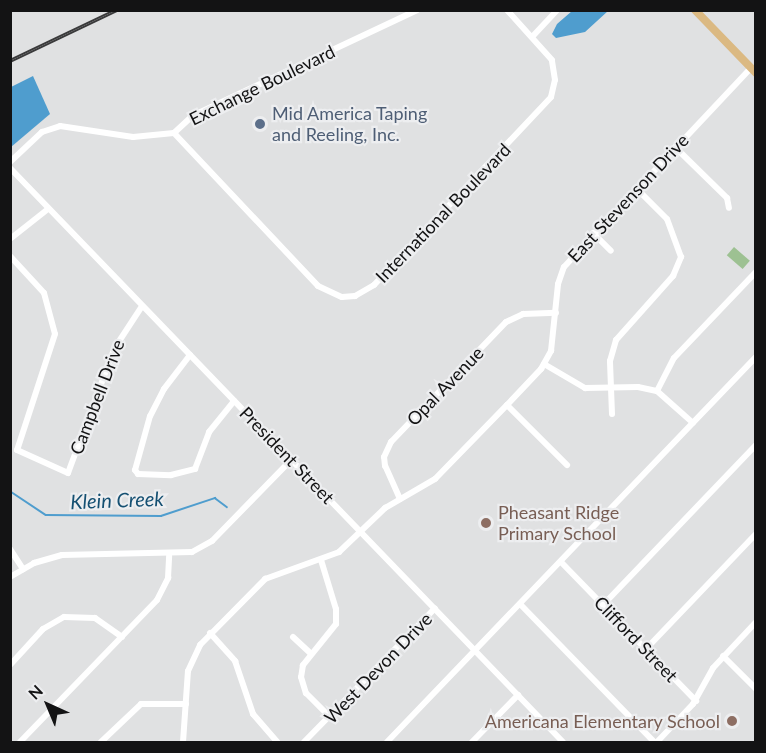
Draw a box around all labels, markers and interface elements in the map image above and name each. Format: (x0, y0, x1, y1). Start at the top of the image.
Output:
street label: Exchange Boulevard (186, 40, 338, 130)
place label: Mid America Taping and Reeling, Inc. (272, 103, 428, 146)
marker: Mid America Taping and Reeling, Inc. (253, 117, 267, 131)
street label: East Stevenson Drive (563, 129, 693, 267)
street label: International Boulevard (371, 139, 515, 287)
street label: Campbell Drive (65, 336, 129, 458)
street label: Opal Avenue (402, 342, 488, 430)
street label: President Street (235, 402, 339, 508)
water label: Klein Creek (70, 486, 164, 514)
place label: Pheasant Ridge Primary School (498, 502, 619, 544)
marker: Pheasant Ridge Primary School (479, 516, 493, 530)
street label: Clifford Street (590, 592, 682, 686)
street label: West Devon Drive (320, 608, 436, 728)
north arrow (18, 675, 78, 735)
text: N (24, 681, 46, 703)
place label: Americana Elementary School (484, 710, 720, 732)
marker: Americana Elementary School (725, 714, 739, 728)

